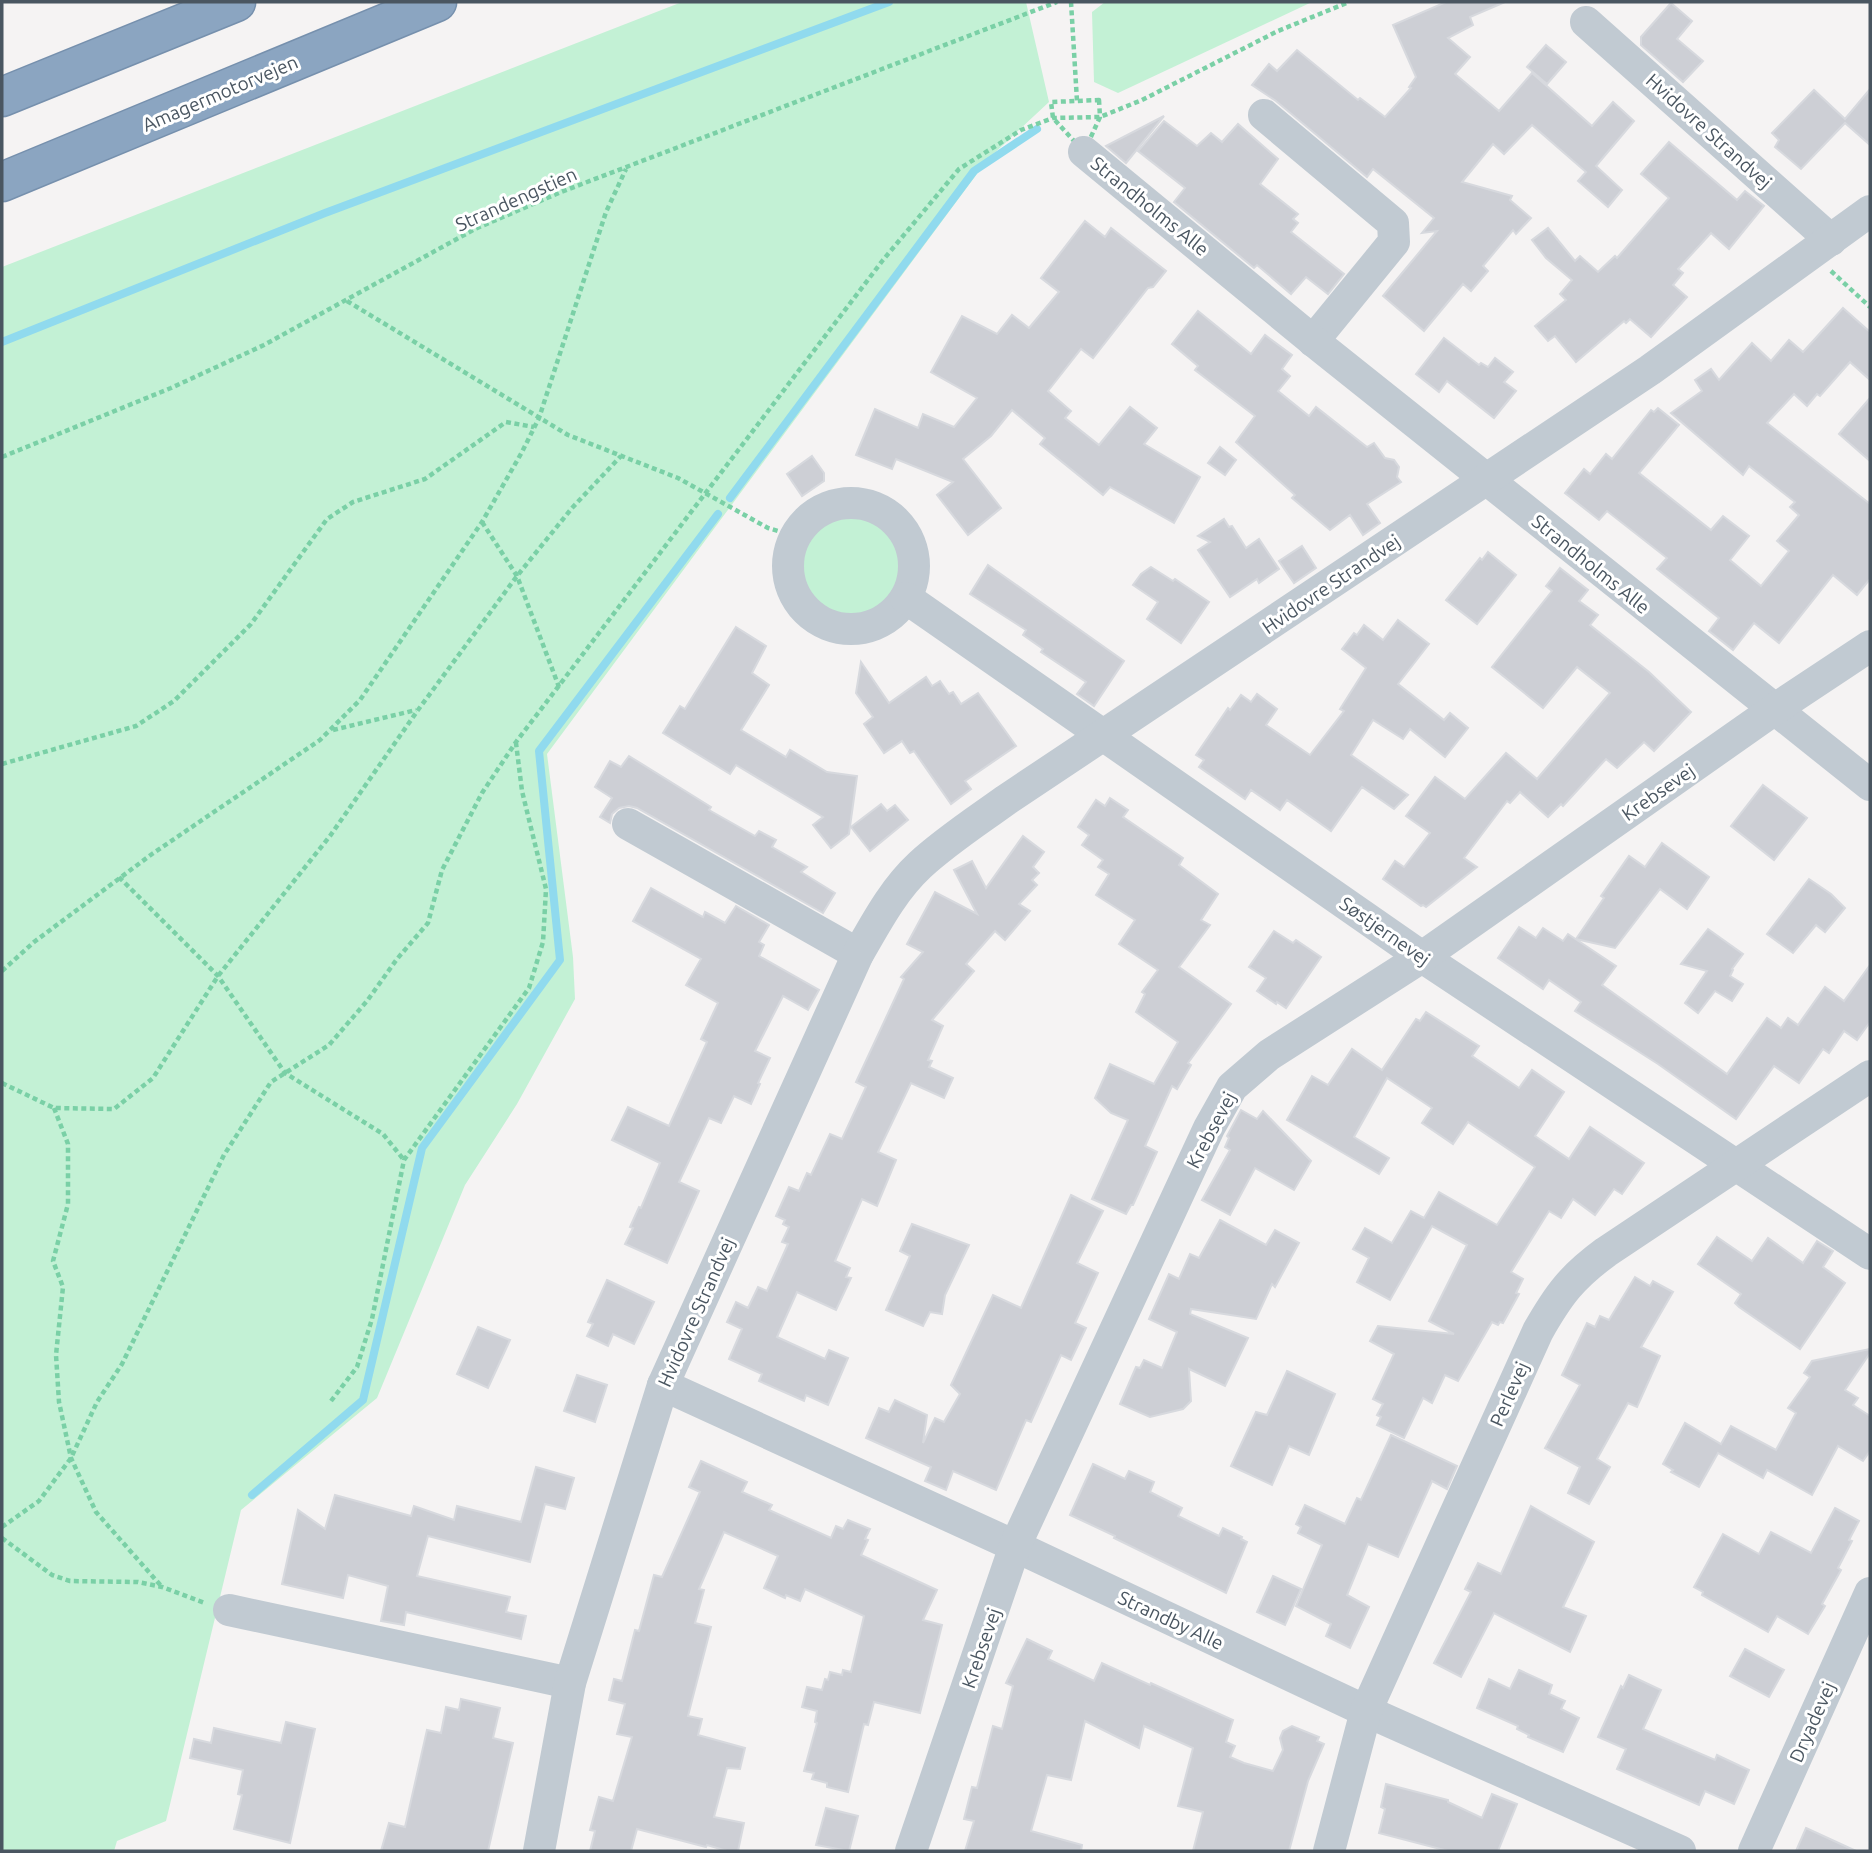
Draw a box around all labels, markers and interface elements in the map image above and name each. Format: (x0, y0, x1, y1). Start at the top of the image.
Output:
street label: Amagermotorvejen (139, 50, 301, 136)
street label: Hvidovre Strandvej (1642, 69, 1776, 193)
street label: Strandholms Alle (1087, 152, 1213, 260)
street label: Strandengstien (452, 162, 580, 236)
street label: Strandholms Alle (1528, 510, 1654, 618)
street label: Hvidovre Strandvej (1258, 530, 1404, 638)
street label: Krebsevej (1618, 759, 1698, 825)
street label: Søstjernevej (1336, 892, 1434, 970)
street label: Krebsevej (1182, 1088, 1240, 1172)
street label: Hvidovre Strandvej (653, 1234, 739, 1390)
street label: Perlevej (1485, 1358, 1533, 1430)
street label: Strandby Alle (1115, 1586, 1227, 1654)
street label: Krebsevej (957, 1605, 1005, 1691)
street label: Dryadevej (1784, 1678, 1840, 1766)

